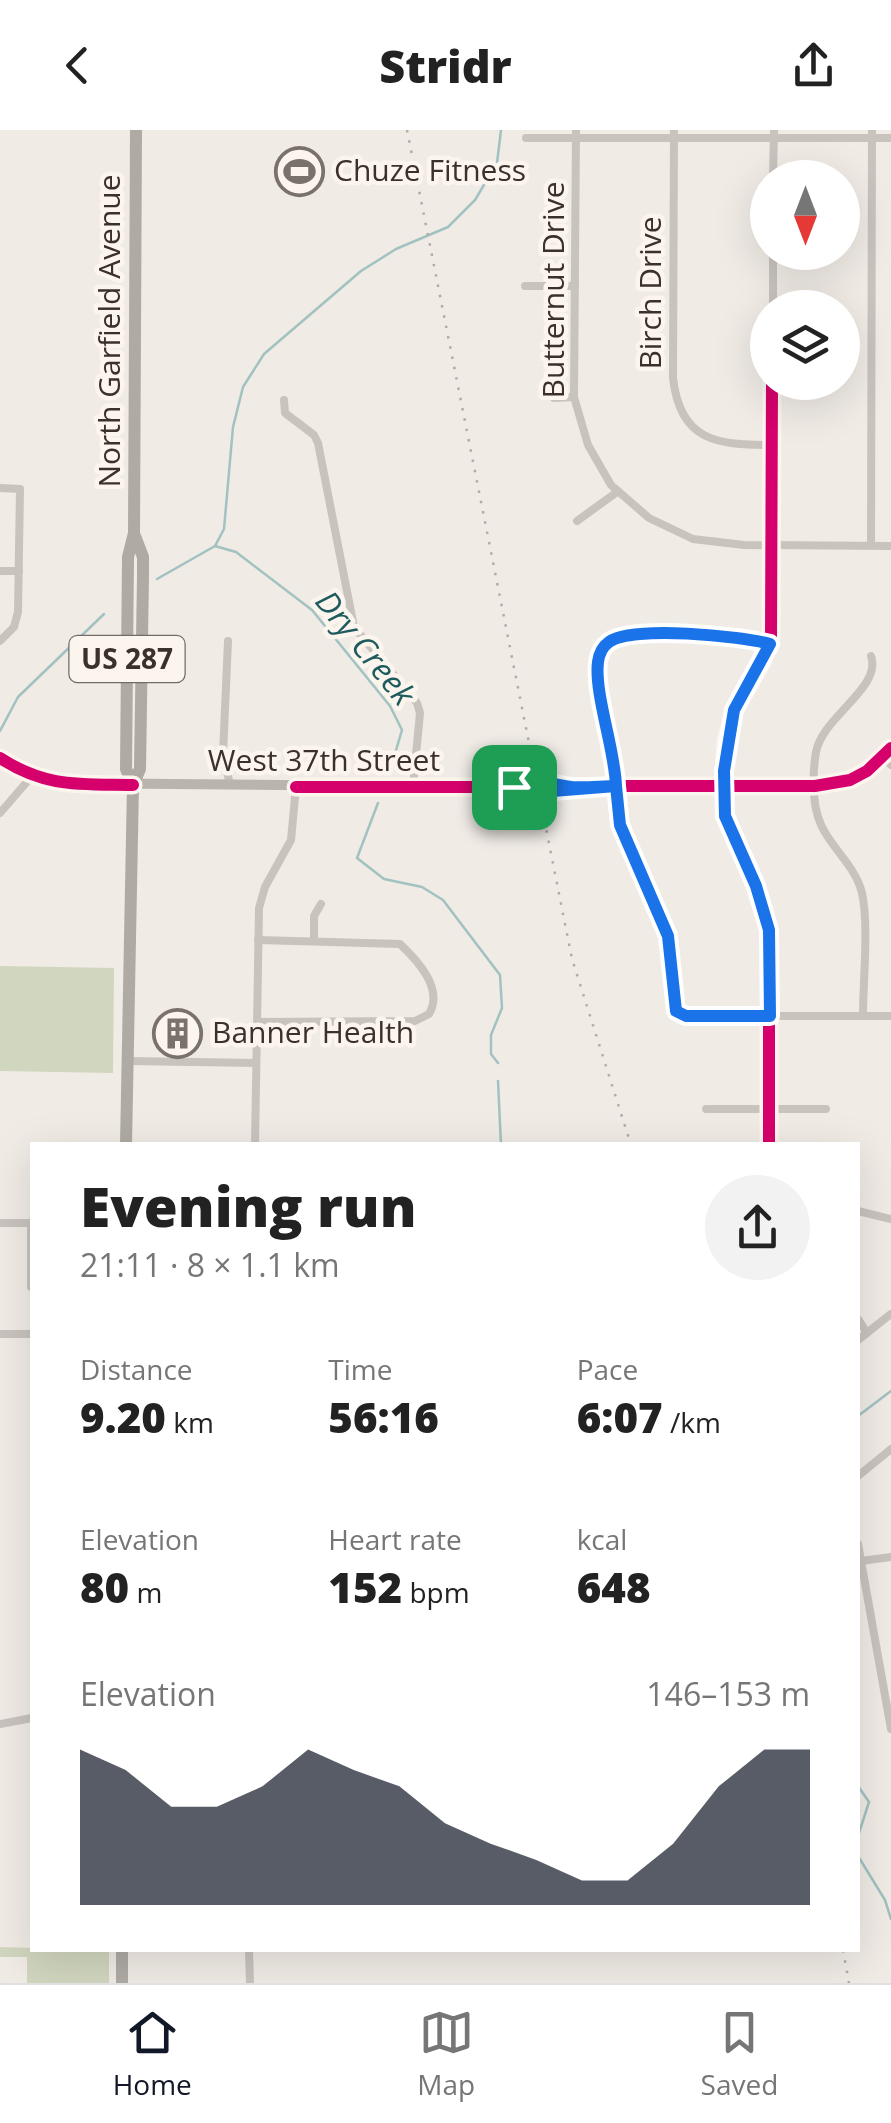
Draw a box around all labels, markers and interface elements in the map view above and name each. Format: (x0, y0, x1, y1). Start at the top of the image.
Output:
text: Stridr (379, 35, 512, 96)
icon: back (50, 38, 105, 93)
icon: share (786, 38, 841, 93)
sports icon: Chuze Fitness (273, 145, 325, 197)
place label: Chuze Fitness (334, 149, 526, 190)
north arrow (750, 160, 860, 270)
map controls (750, 160, 860, 400)
street label: North Garfield Avenue (88, 174, 129, 488)
street label: Butternut Drive (532, 182, 573, 399)
street label: Birch Drive (629, 216, 670, 370)
button: layers (750, 290, 860, 400)
water label: Dry Creek (307, 581, 427, 715)
road number: US 287 (70, 636, 184, 682)
street label: West 37th Street (208, 739, 440, 780)
pin (472, 745, 557, 830)
icon: arrive (487, 760, 542, 815)
building icon: Banner Health (151, 1007, 203, 1059)
place label: Banner Health (212, 1011, 414, 1052)
text: Evening run (80, 1168, 416, 1243)
button: share (705, 1175, 810, 1280)
text: 21:11 · 8 × 1.1 km (80, 1243, 340, 1286)
text: Distance (80, 1350, 193, 1388)
text: Time (328, 1350, 392, 1388)
text: Pace (577, 1350, 638, 1388)
text: 9.20 (80, 1388, 166, 1445)
text: 56:16 (328, 1388, 439, 1445)
text: 6:07 (577, 1388, 663, 1445)
text: km (166, 1403, 214, 1441)
text: /km (663, 1403, 721, 1441)
text: Elevation (80, 1520, 199, 1558)
text: Heart rate (328, 1520, 462, 1558)
text: kcal (577, 1520, 627, 1558)
text: 80 (80, 1558, 129, 1615)
text: 152 (328, 1558, 402, 1615)
text: 648 (577, 1558, 650, 1615)
text: m (129, 1573, 162, 1611)
text: bpm (402, 1573, 470, 1611)
text: Elevation (80, 1672, 216, 1715)
text: 146–153 m (646, 1672, 810, 1715)
tab: Home (113, 2005, 192, 2103)
tab: Map (417, 2005, 475, 2103)
tab: Saved (701, 2005, 778, 2103)

